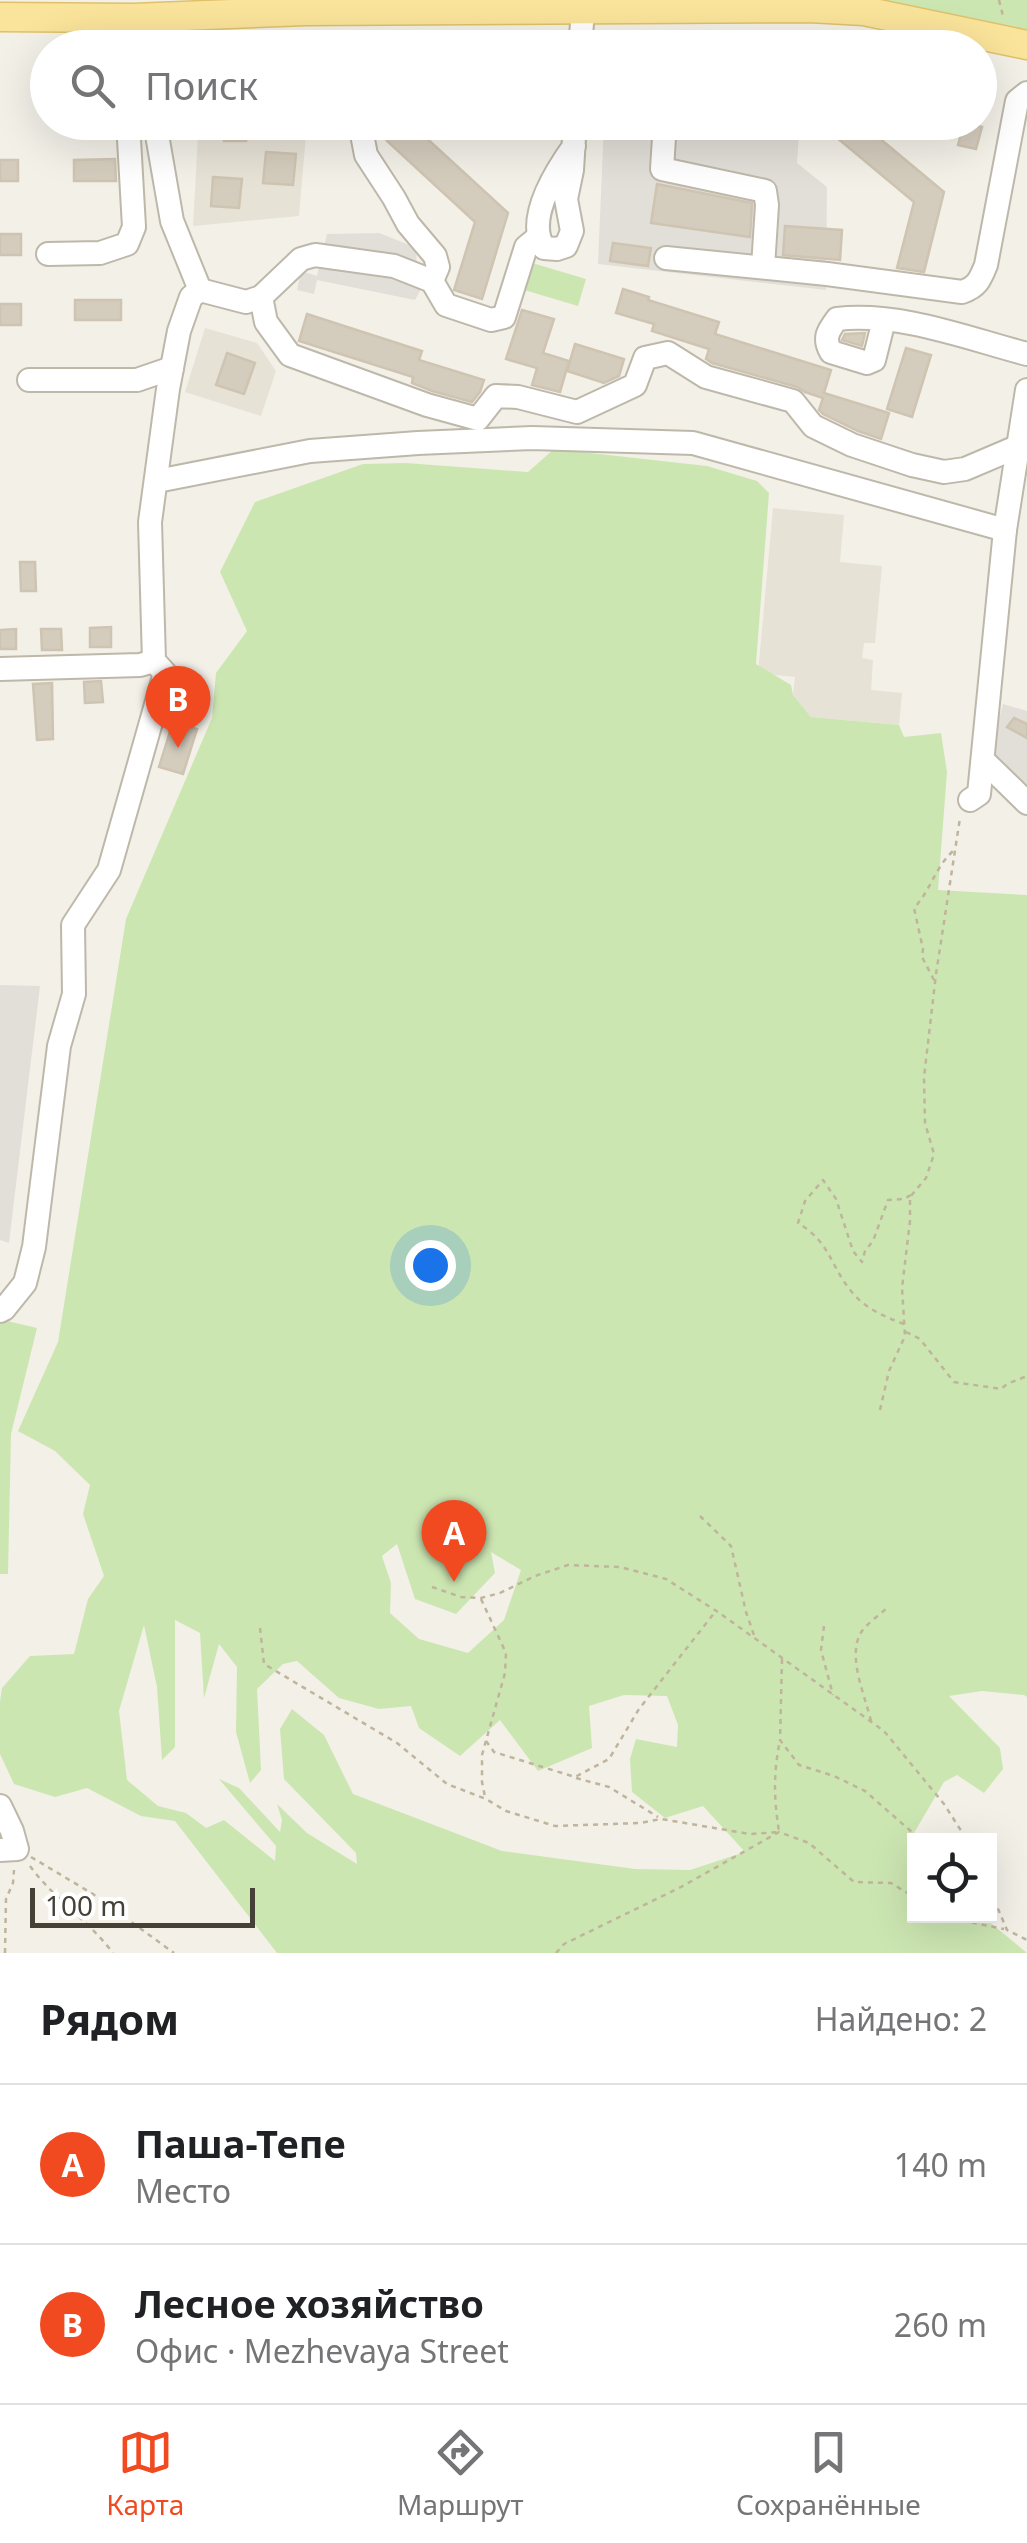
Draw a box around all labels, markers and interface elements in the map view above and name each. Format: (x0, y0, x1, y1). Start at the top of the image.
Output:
search box (30, 30, 997, 140)
icon: search (65, 58, 120, 113)
text: Поиск (145, 59, 258, 111)
pin: B (146, 666, 210, 748)
your location (405, 1240, 456, 1291)
pin: A (422, 1500, 486, 1582)
map controls (907, 1833, 997, 1923)
button: locate (907, 1833, 997, 1923)
scale bar (30, 1883, 255, 1928)
text: 100 m (45, 1886, 127, 1924)
text: Рядом (40, 1990, 179, 2047)
text: Найдено: 2 (815, 1997, 987, 2040)
text: Паша-Тепе (135, 2117, 346, 2169)
text: A (61, 2143, 84, 2186)
text: 140 m (894, 2143, 987, 2186)
text: Место (135, 2169, 231, 2212)
text: Лесное хозяйство (135, 2277, 484, 2329)
text: B (62, 2303, 83, 2346)
text: 260 m (894, 2303, 987, 2346)
text: Офис · Mezhevaya Street (135, 2329, 509, 2372)
tab: Карта (106, 2425, 184, 2523)
tab: Маршрут (397, 2425, 524, 2523)
tab: Сохранённые (736, 2425, 921, 2523)

